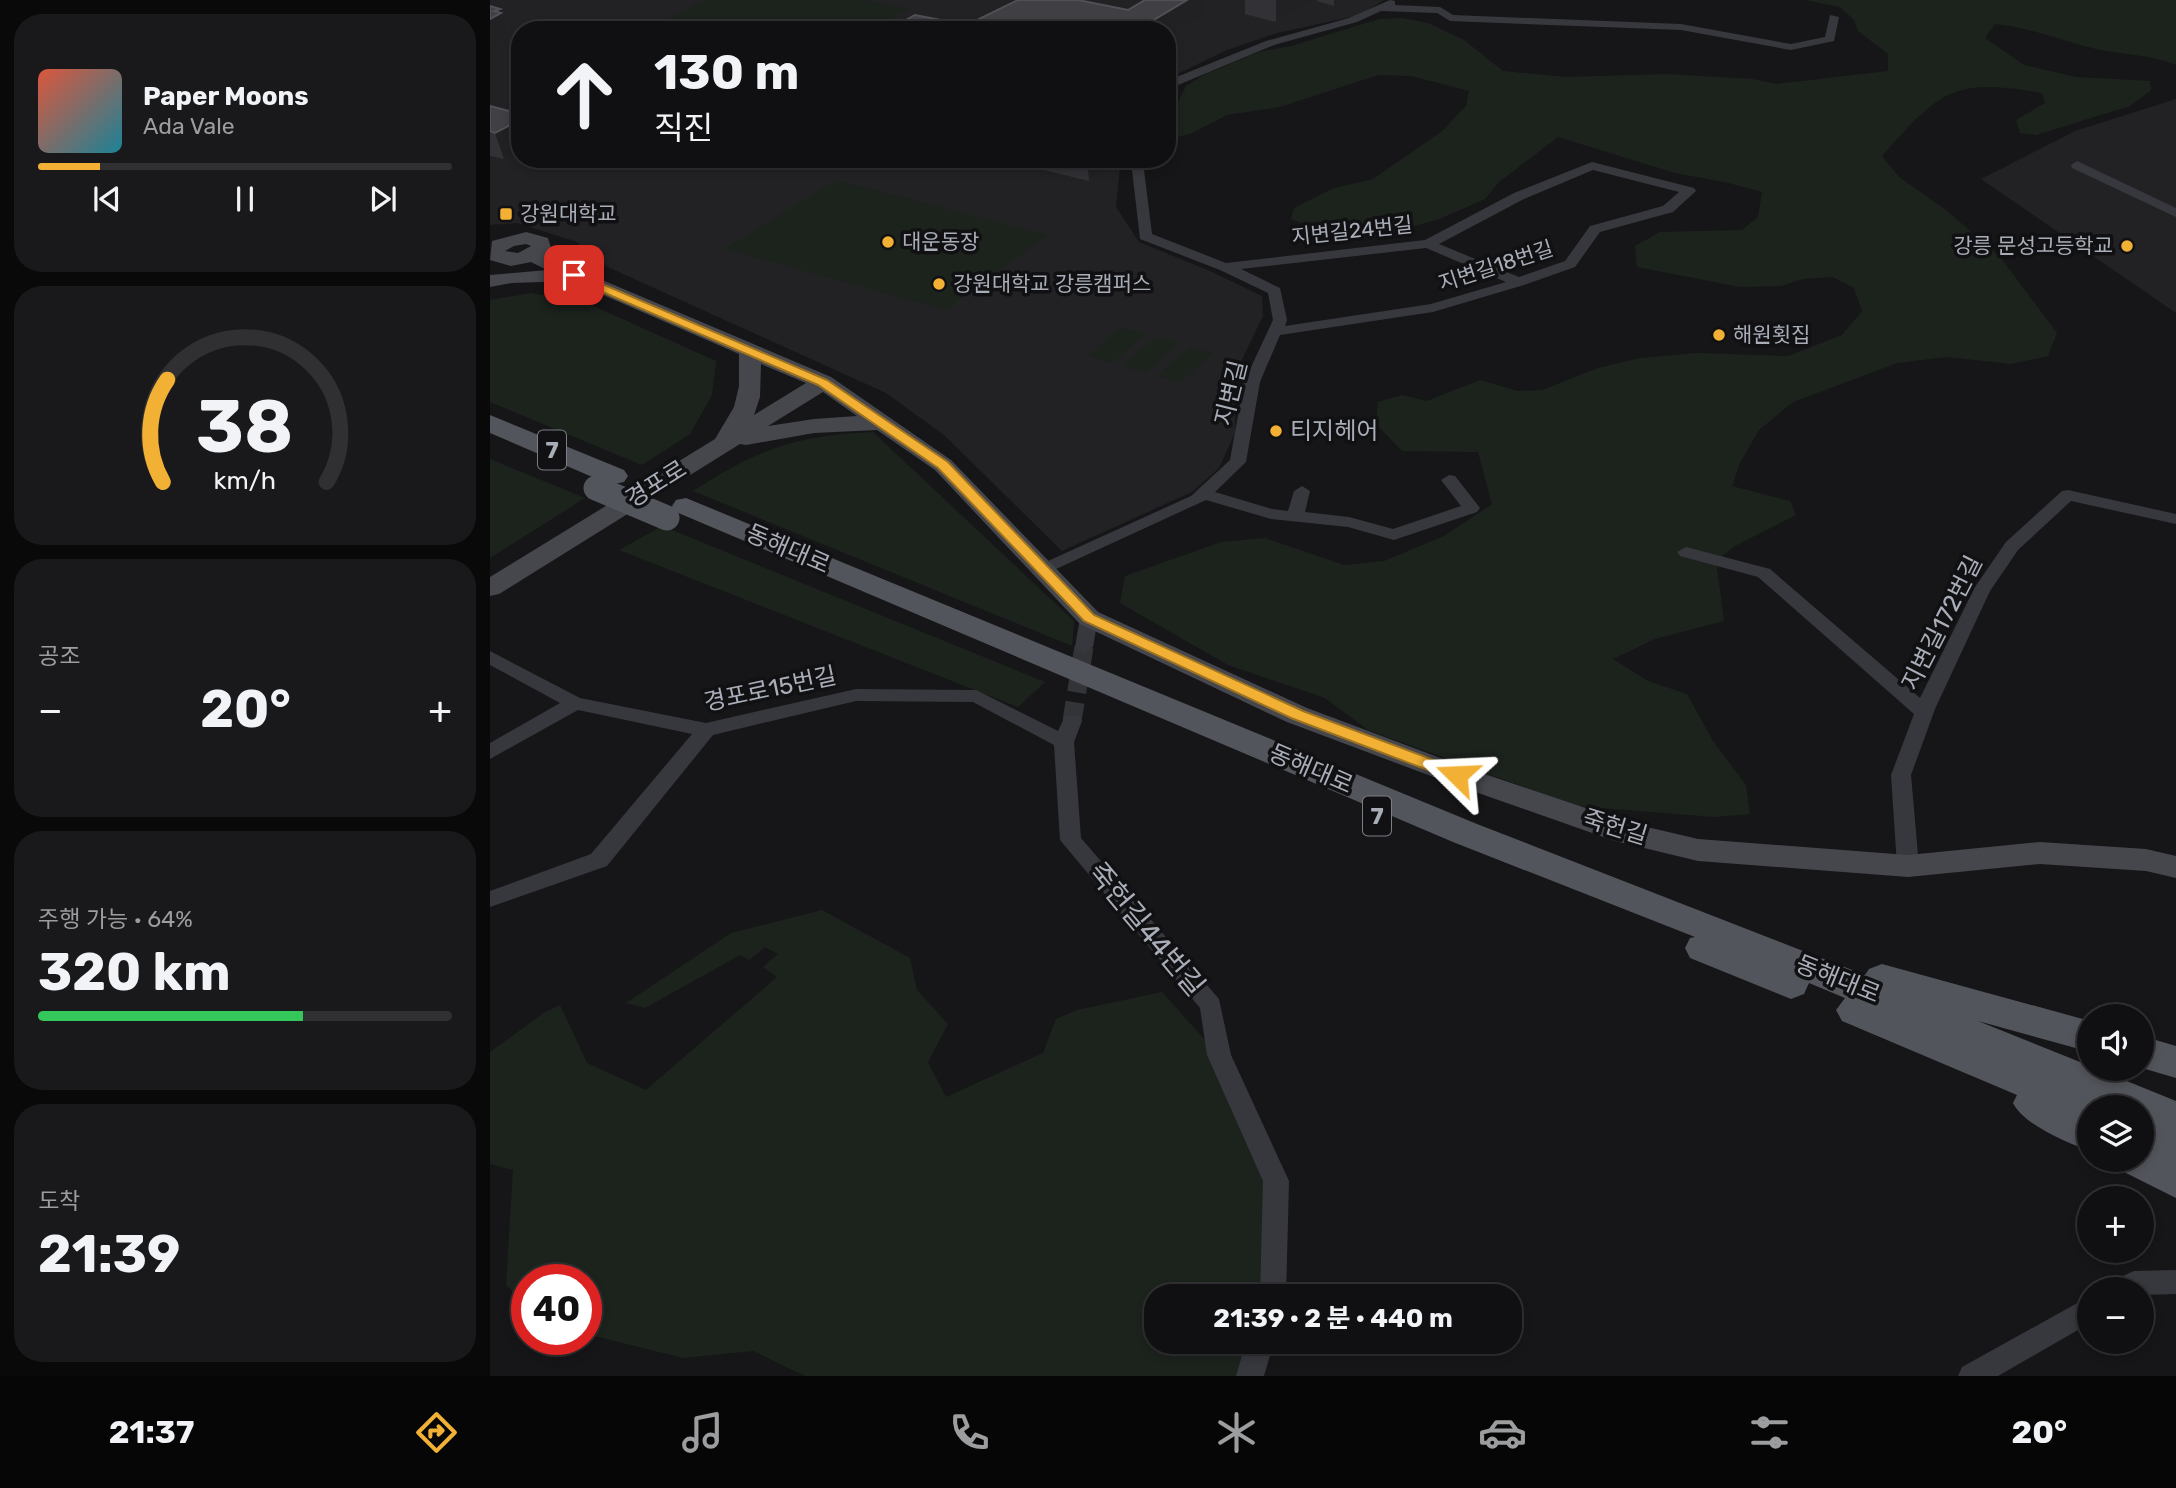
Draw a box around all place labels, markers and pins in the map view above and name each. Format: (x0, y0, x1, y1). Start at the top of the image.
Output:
place label: 강원대학교 (520, 201, 617, 226)
marker: 강원대학교 (498, 206, 514, 222)
place label: 대운동장 (902, 229, 979, 254)
place label: 강릉 문성고등학교 (1953, 233, 2113, 258)
marker: 대운동장 (880, 234, 896, 250)
marker: 강릉 문성고등학교 (2119, 238, 2135, 254)
pin (544, 245, 604, 305)
place label: 강원대학교 강릉캠퍼스 (953, 271, 1151, 296)
marker: 강원대학교 강릉캠퍼스 (931, 276, 947, 292)
place label: 해원횟집 (1733, 322, 1810, 347)
marker: 해원횟집 (1711, 327, 1727, 343)
place label: 티지헤어 (1290, 417, 1378, 445)
marker: 티지헤어 (1268, 423, 1284, 439)

